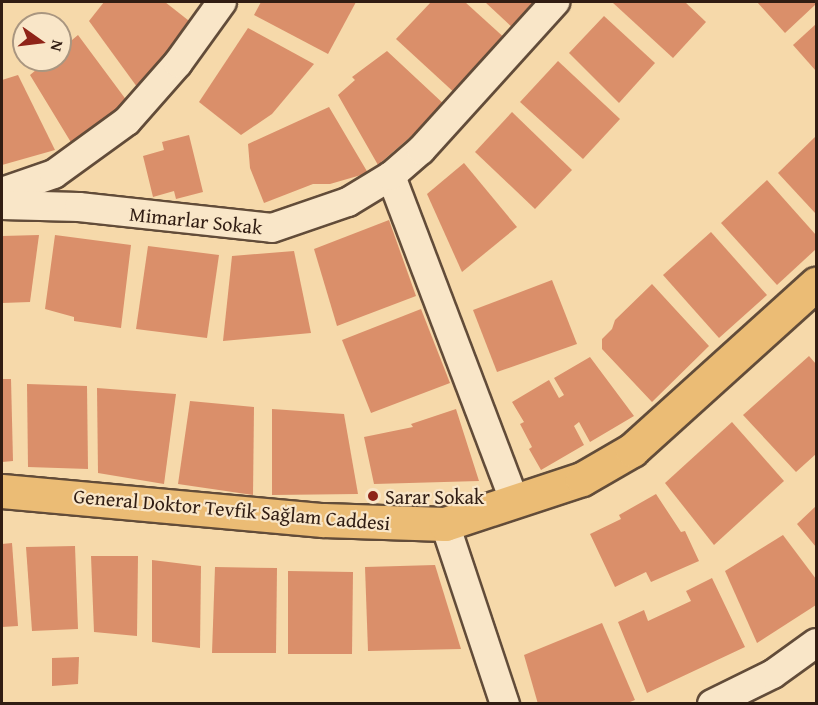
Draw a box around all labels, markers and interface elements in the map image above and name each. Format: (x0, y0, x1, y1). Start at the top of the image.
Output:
north arrow (12, 12, 72, 72)
text: N (45, 38, 70, 54)
street label: Mimarlar Sokak (128, 201, 264, 239)
street label: General Doktor Tevfik Sağlam Caddesi (73, 483, 391, 535)
place label: Sarar Sokak (385, 484, 484, 508)
marker: Sarar Sokak (366, 489, 380, 503)

